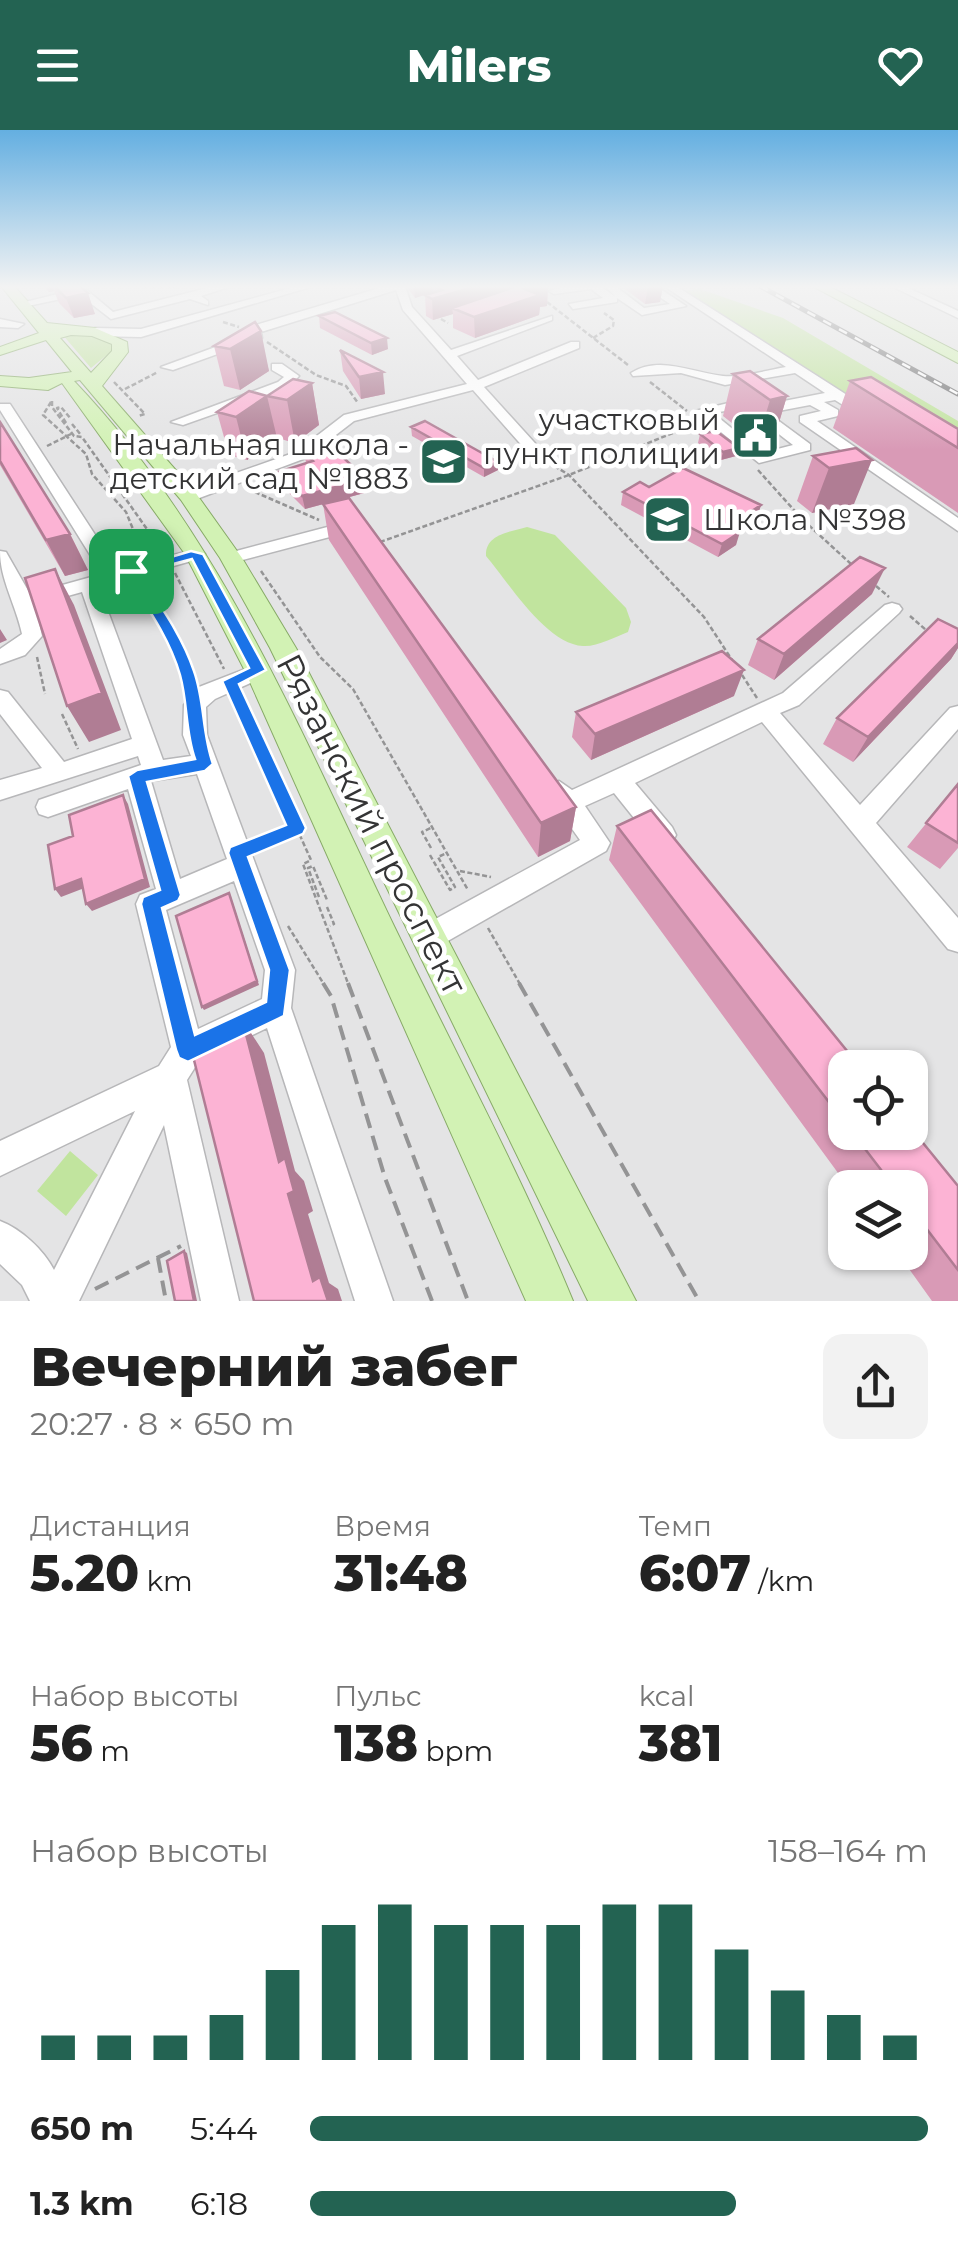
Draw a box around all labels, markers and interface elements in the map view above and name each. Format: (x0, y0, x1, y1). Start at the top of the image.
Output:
icon: menu (30, 38, 85, 93)
text: Milers (407, 38, 551, 93)
icon: heart (873, 38, 928, 93)
place label: участковый пункт полиции (483, 401, 720, 472)
public building icon: участковый пункт полиции (729, 410, 781, 462)
place label: Начальная школа - детский сад №1883 (110, 426, 409, 497)
school or university icon: Начальная школа - детский сад №1883 (418, 435, 470, 487)
school or university icon: Школа №398 (642, 493, 694, 545)
place label: Школа №398 (703, 501, 906, 538)
pin (89, 529, 174, 614)
icon: arrive (104, 544, 159, 599)
street label: Рязанский проспект (267, 647, 477, 1002)
map controls (828, 1050, 928, 1270)
button: locate (828, 1050, 928, 1150)
button: layers (828, 1170, 928, 1270)
text: Вечерний забег (30, 1333, 517, 1400)
button: share (823, 1334, 928, 1439)
text: 20:27 · 8 × 650 m (30, 1404, 295, 1443)
text: Дистанция (30, 1509, 191, 1543)
text: Время (334, 1509, 431, 1543)
text: Темп (639, 1509, 712, 1543)
text: 5.20 (30, 1543, 139, 1604)
text: 31:48 (334, 1543, 468, 1604)
text: 6:07 (639, 1543, 751, 1604)
text: km (139, 1564, 193, 1598)
text: /km (751, 1564, 814, 1598)
text: Набор высоты (30, 1679, 239, 1713)
text: Пульс (334, 1679, 422, 1713)
text: kcal (639, 1679, 695, 1713)
text: 56 (30, 1713, 93, 1774)
text: 138 (334, 1713, 418, 1774)
text: 381 (639, 1713, 723, 1774)
text: m (93, 1734, 130, 1768)
text: bpm (418, 1734, 493, 1768)
text: Набор высоты (30, 1831, 269, 1870)
text: 158–164 m (768, 1831, 928, 1870)
text: 650 m (30, 2109, 134, 2148)
text: 5:44 (190, 2109, 257, 2148)
text: 1.3 km (30, 2184, 134, 2223)
text: 6:18 (190, 2184, 248, 2223)

